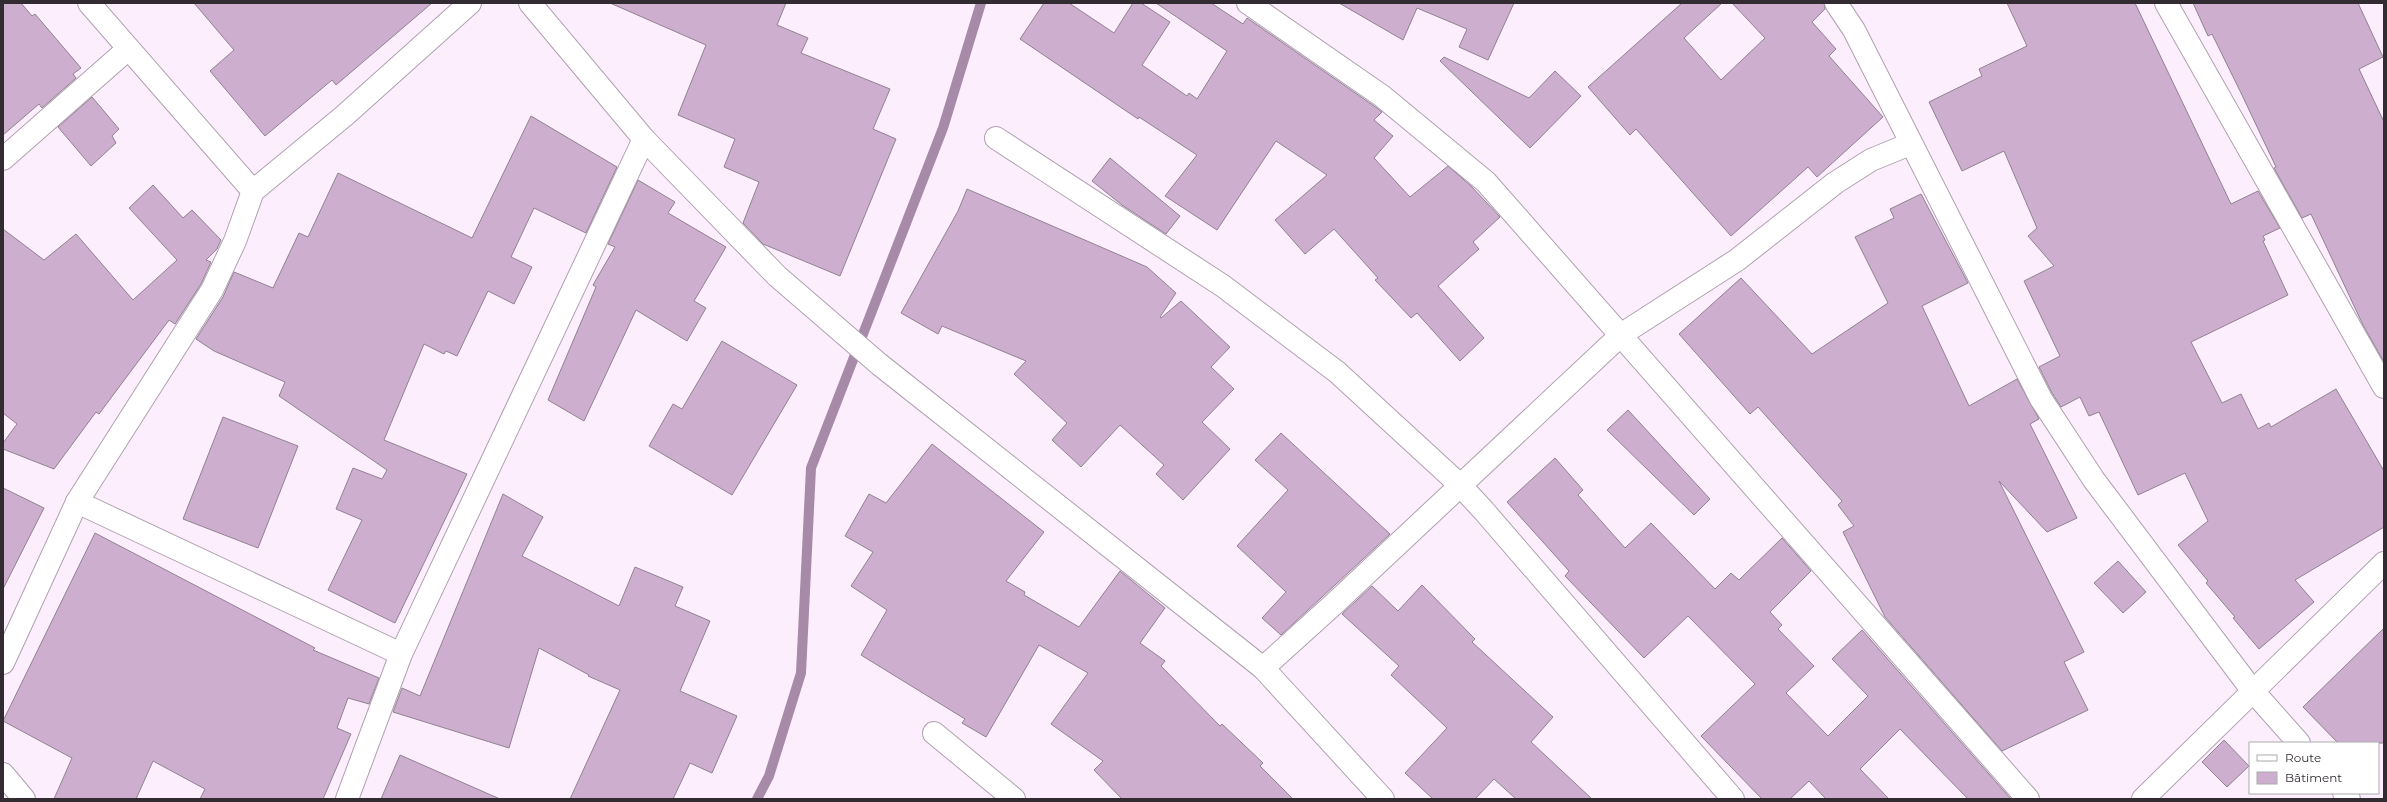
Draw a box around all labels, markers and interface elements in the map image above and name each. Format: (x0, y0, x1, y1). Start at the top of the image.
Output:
legend (2249, 742, 2379, 794)
text: Route (2285, 750, 2321, 765)
text: Bâtiment (2285, 770, 2342, 785)

